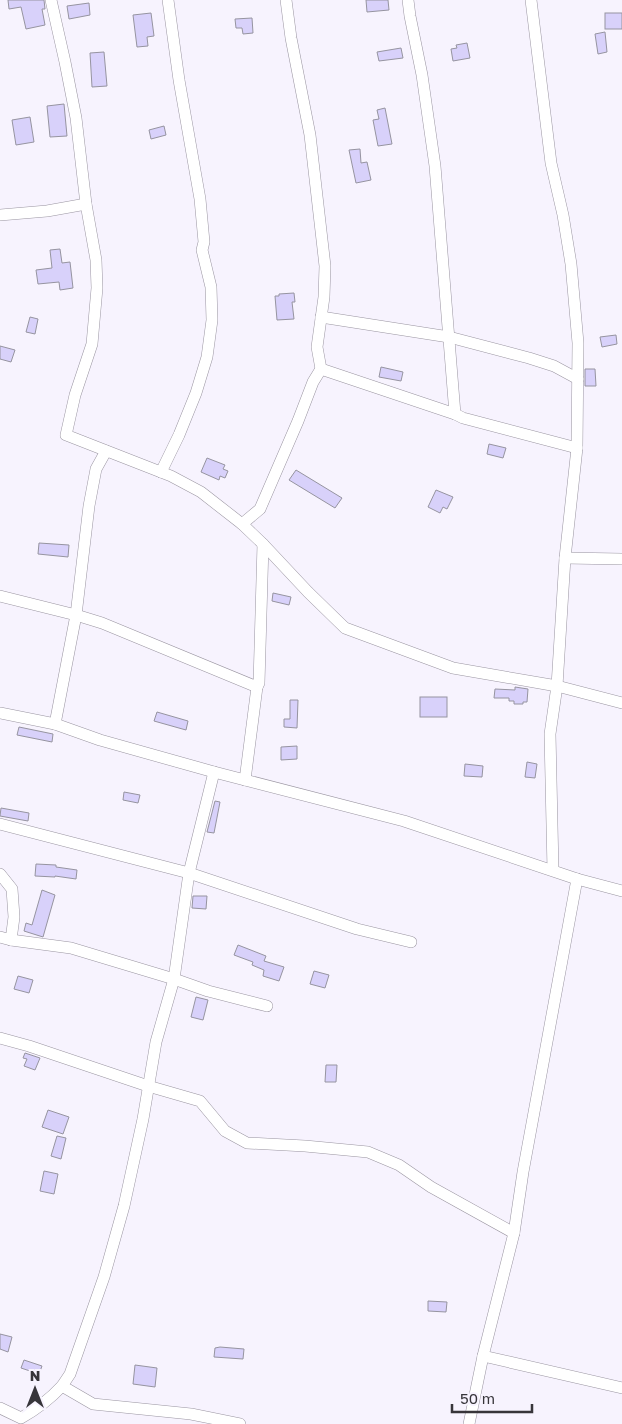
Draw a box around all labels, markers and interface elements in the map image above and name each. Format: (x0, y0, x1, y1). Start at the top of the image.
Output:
north arrow (10, 1364, 60, 1414)
text: N (30, 1367, 40, 1384)
scale bar (452, 1382, 532, 1414)
text: 50 m (460, 1389, 495, 1407)

